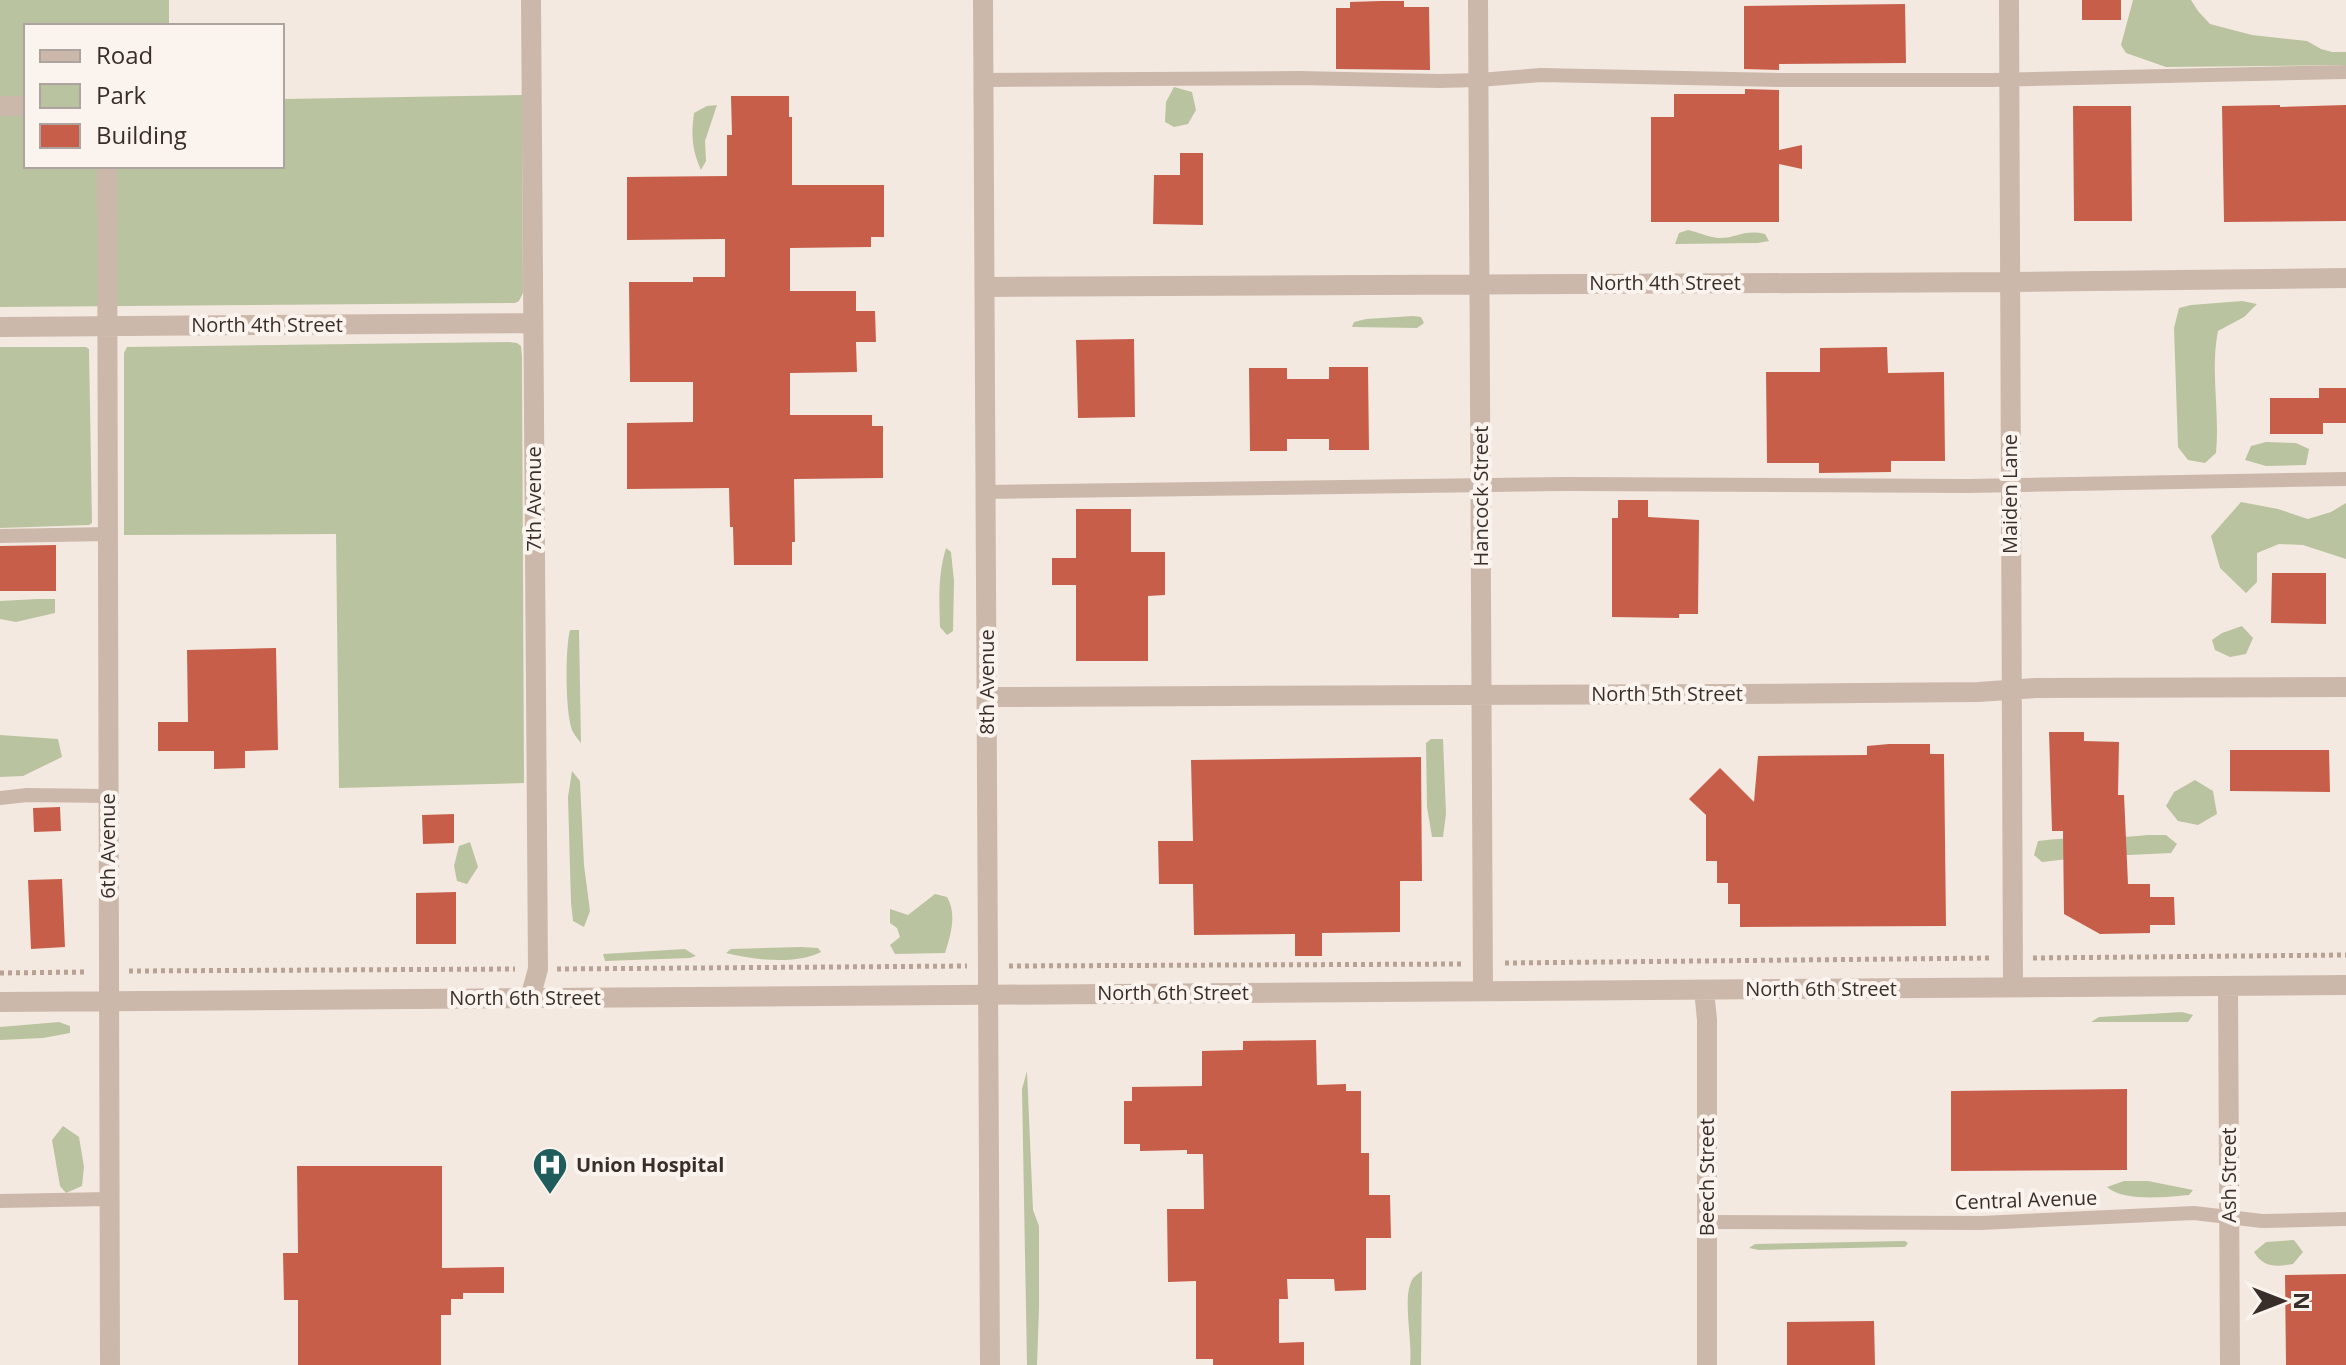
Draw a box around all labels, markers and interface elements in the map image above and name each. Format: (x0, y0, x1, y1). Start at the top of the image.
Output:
legend (24, 24, 284, 168)
text: Road (96, 38, 153, 71)
text: Park (96, 78, 147, 111)
text: Building (96, 118, 187, 151)
street label: North 4th Street (1589, 269, 1741, 296)
street label: North 4th Street (191, 311, 343, 338)
street label: Hancock Street (1467, 426, 1494, 566)
street label: Maiden Lane (1996, 434, 2023, 554)
street label: 7th Avenue (520, 446, 547, 552)
street label: 8th Avenue (973, 629, 1000, 735)
street label: North 5th Street (1591, 680, 1743, 707)
street label: 6th Avenue (94, 793, 121, 899)
street label: North 6th Street (1745, 975, 1897, 1002)
street label: North 6th Street (1097, 979, 1249, 1006)
street label: North 6th Street (449, 984, 601, 1011)
street label: Beech Street (1693, 1118, 1720, 1236)
street label: Ash Street (2215, 1127, 2242, 1223)
hospital icon: Union Hospital (531, 1146, 569, 1196)
place label: Union Hospital (576, 1151, 724, 1178)
street label: Central Avenue (1954, 1184, 2098, 1215)
north arrow (2242, 1261, 2322, 1341)
text: N (2288, 1292, 2318, 1310)

